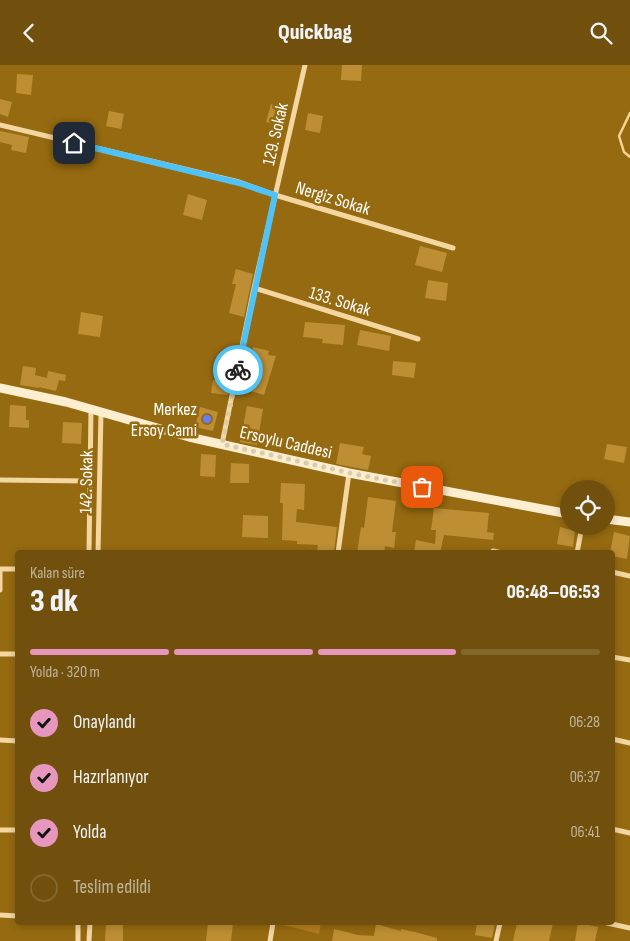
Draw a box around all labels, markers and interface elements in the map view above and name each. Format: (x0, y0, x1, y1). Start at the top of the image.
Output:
icon: back (15, 19, 43, 47)
text: Quickbag (278, 19, 352, 46)
icon: search (587, 19, 615, 47)
street label: 129. Sokak (258, 101, 293, 167)
pin (53, 122, 95, 164)
icon: home (60, 129, 88, 157)
street label: Nergiz Sokak (293, 177, 373, 220)
street label: 133. Sokak (306, 282, 373, 321)
courier (213, 345, 263, 395)
icon: bike (224, 356, 252, 384)
place label: Merkez Ersoy Cami (131, 399, 198, 441)
marker: Merkez Ersoy Cami (201, 413, 213, 425)
street label: Ersoylu Caddesi (238, 422, 334, 463)
street label: 142. Sokak (75, 450, 98, 514)
pin (401, 466, 443, 508)
icon: bag (408, 473, 436, 501)
map controls (560, 480, 615, 535)
button: locate (560, 480, 615, 535)
text: Kalan süre (30, 564, 85, 583)
text: 06:48–06:53 (507, 581, 600, 604)
text: 3 dk (30, 582, 78, 621)
text: Yolda · 320 m (30, 663, 100, 682)
icon: check (30, 709, 58, 737)
text: Onaylandı (73, 711, 135, 734)
text: 06:28 (569, 713, 600, 732)
icon: check (30, 764, 58, 792)
text: Hazırlanıyor (73, 766, 149, 789)
text: 06:37 (570, 768, 600, 787)
icon: check (30, 819, 58, 847)
text: Yolda (73, 821, 107, 844)
text: 06:41 (570, 823, 600, 842)
text: Teslim edildi (73, 876, 151, 899)

